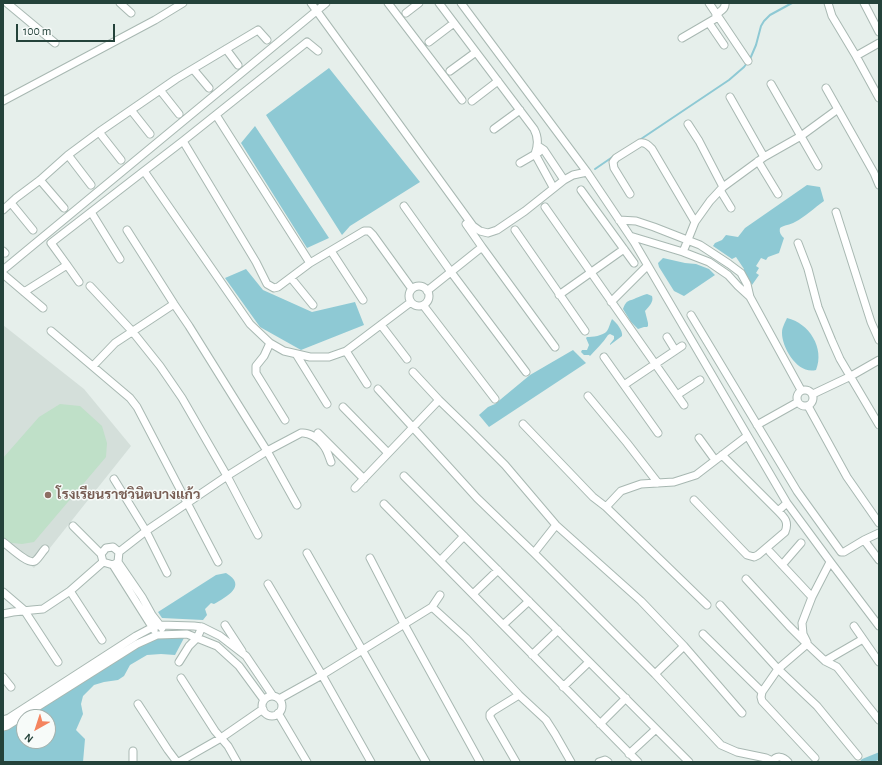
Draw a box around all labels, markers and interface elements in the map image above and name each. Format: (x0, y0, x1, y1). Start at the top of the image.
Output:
scale bar (18, 16, 117, 42)
text: 100 m (23, 25, 51, 37)
place label: โรงเรียนราชวินิตบางแก้ว (56, 487, 200, 503)
marker: โรงเรียนราชวินิตบางแก้ว (43, 490, 53, 500)
north arrow (16, 709, 56, 749)
text: N (22, 731, 35, 745)

